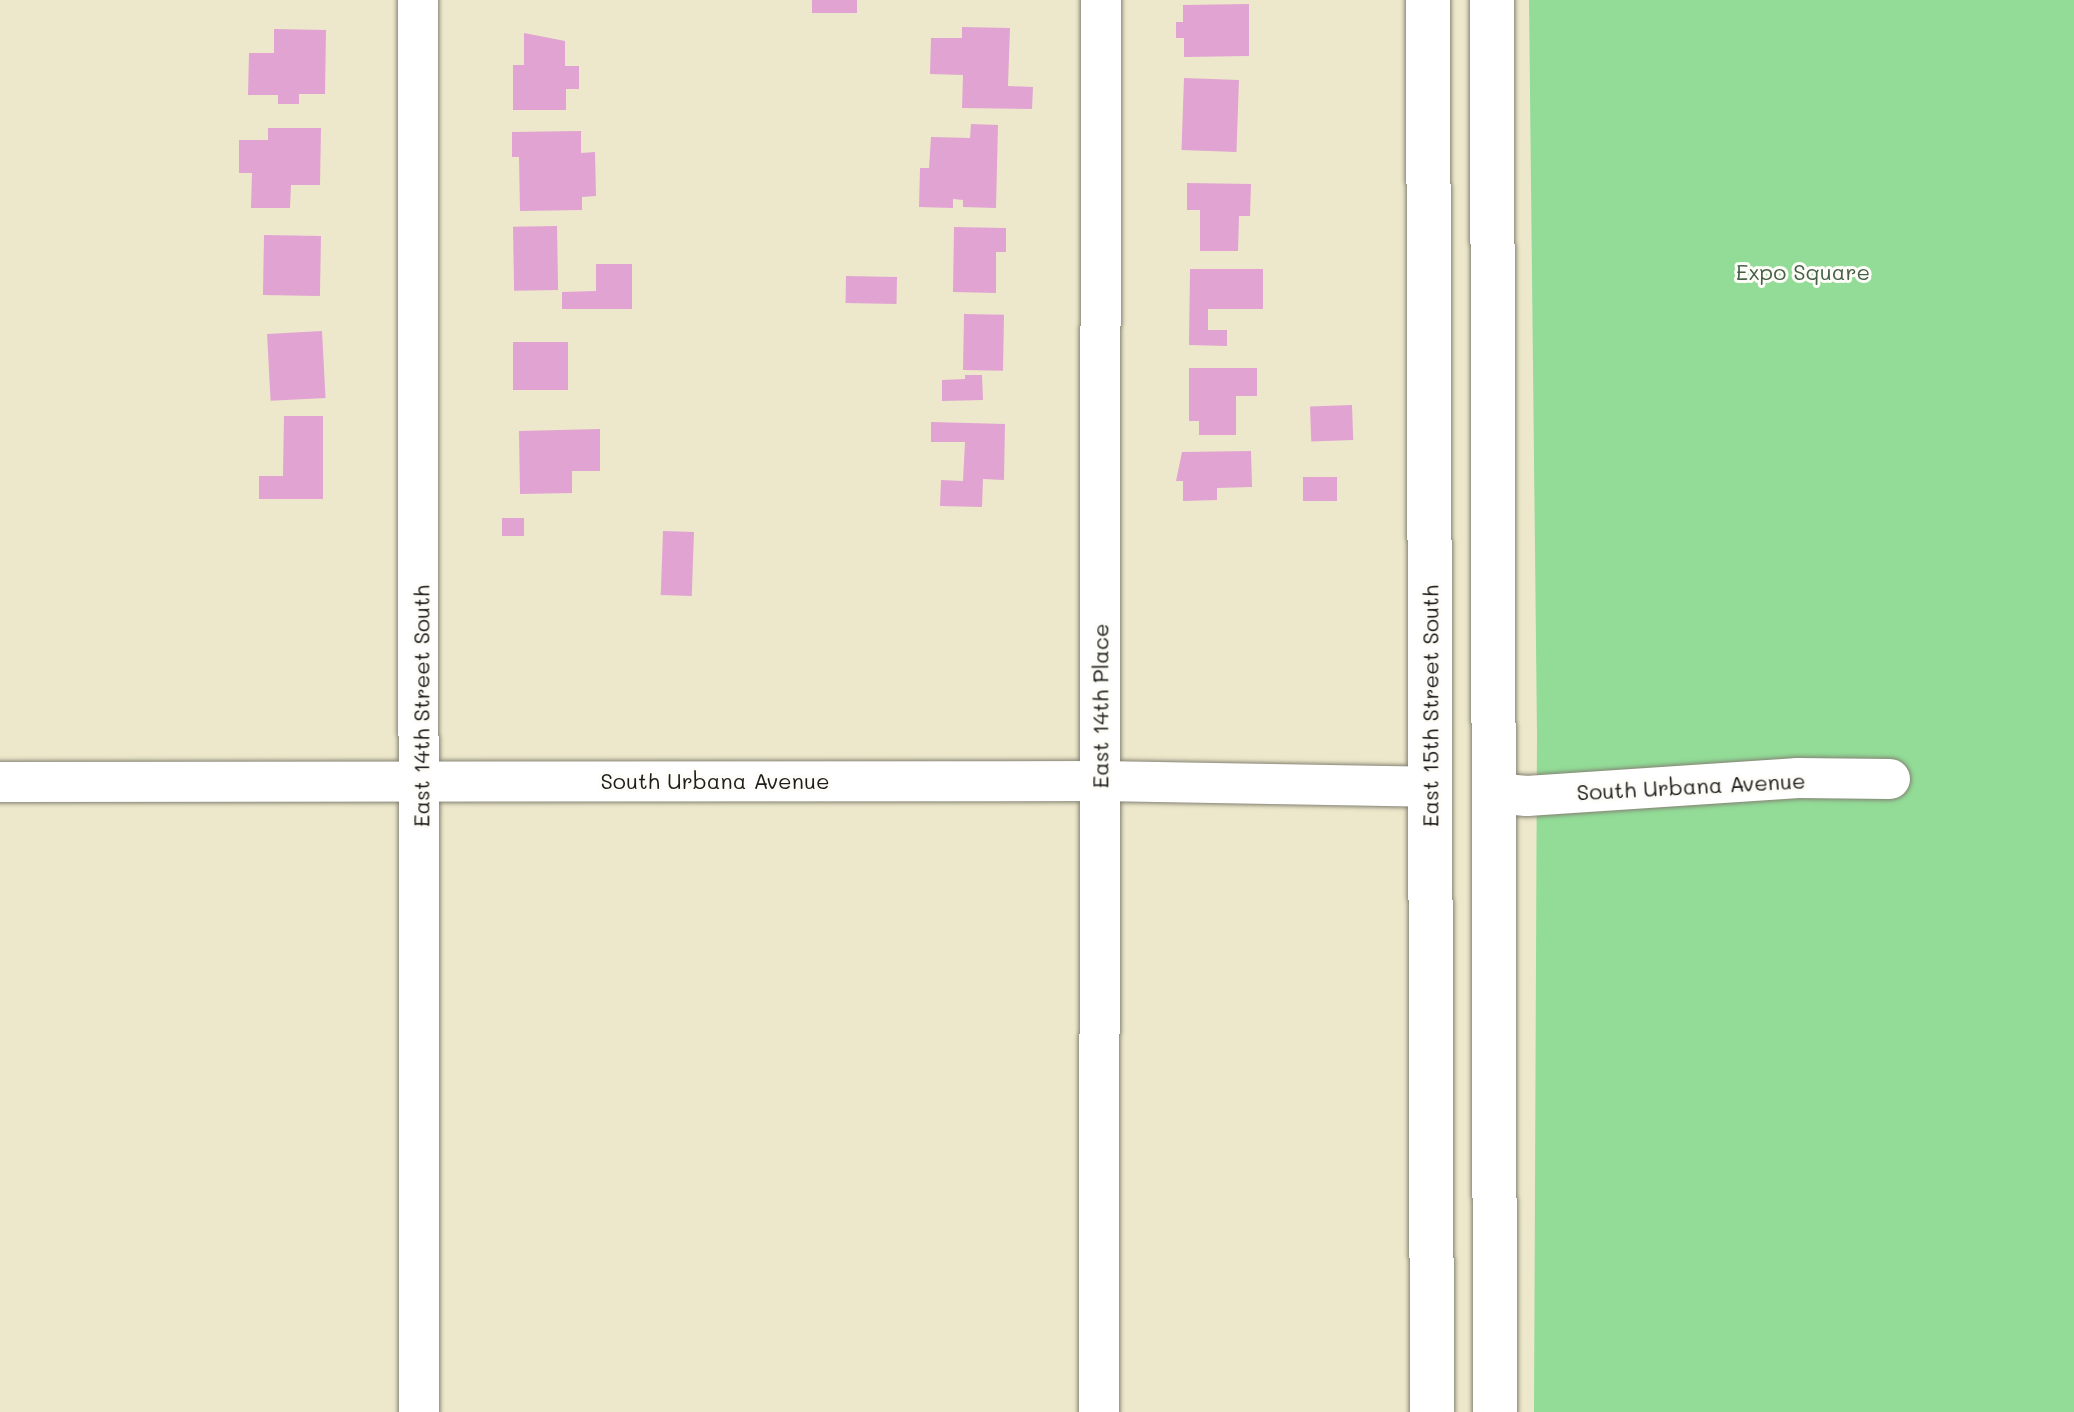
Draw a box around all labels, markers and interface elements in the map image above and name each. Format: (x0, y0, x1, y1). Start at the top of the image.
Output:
park label: Expo Square (1736, 259, 1870, 285)
street label: East 14th Street South (408, 585, 434, 827)
street label: East 15th Street South (1417, 585, 1443, 827)
street label: East 14th Place (1087, 624, 1113, 788)
street label: South Urbana Avenue (1576, 767, 1806, 805)
street label: South Urbana Avenue (600, 768, 830, 794)

